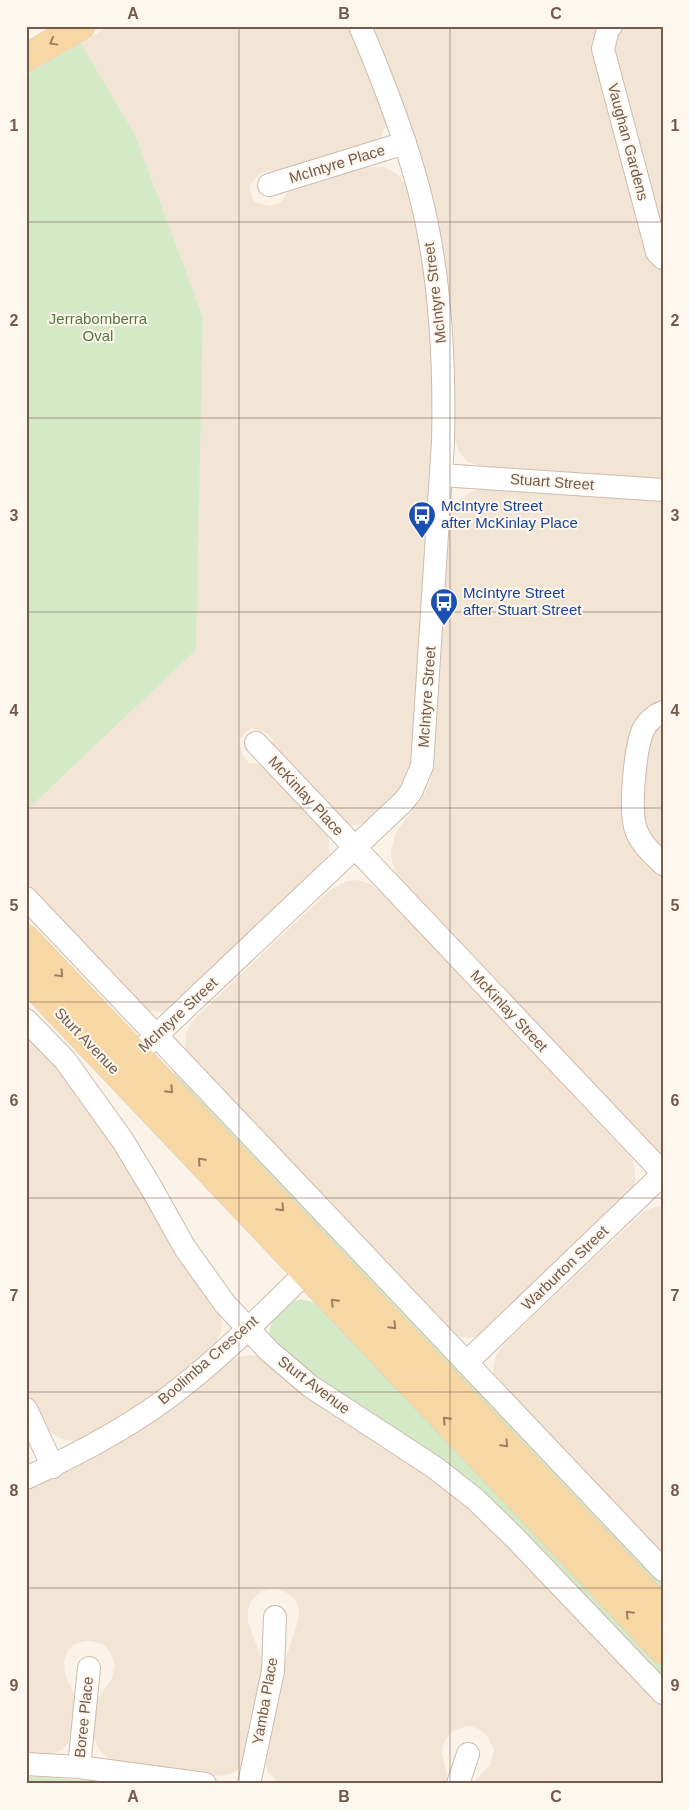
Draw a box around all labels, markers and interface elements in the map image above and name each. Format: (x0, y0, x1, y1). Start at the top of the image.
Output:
text: A (127, 5, 139, 22)
text: B (338, 5, 350, 22)
text: C (550, 5, 562, 22)
one-way arrow (50, 35, 59, 45)
street label: Vaughan Gardens (605, 81, 652, 202)
text: 1 (10, 117, 19, 134)
text: 1 (671, 117, 680, 134)
street label: McIntyre Place (287, 141, 387, 186)
street label: McIntyre Street (420, 241, 449, 345)
park label: Jerrabomberra Oval (49, 310, 148, 344)
text: 2 (10, 312, 19, 329)
text: 2 (671, 312, 680, 329)
street label: Stuart Street (509, 470, 595, 493)
place label: McIntyre Street after McKinlay Place (441, 497, 578, 531)
bus stop icon: McIntyre Street after McKinlay Place (407, 500, 437, 539)
text: 3 (10, 507, 19, 524)
text: 3 (671, 507, 680, 524)
place label: McIntyre Street after Stuart Street (463, 584, 582, 618)
bus stop icon: McIntyre Street after Stuart Street (429, 587, 459, 626)
street label: McIntyre Street (414, 645, 439, 748)
text: 4 (10, 702, 19, 719)
text: 4 (671, 702, 680, 719)
street label: McKinlay Place (265, 752, 348, 839)
text: 5 (10, 897, 19, 914)
text: 5 (671, 897, 680, 914)
street label: McKinlay Street (467, 966, 552, 1055)
one-way arrow (54, 969, 63, 978)
street label: McIntyre Street (135, 973, 221, 1056)
street label: Sturt Avenue (52, 1004, 123, 1077)
one-way arrow (164, 1084, 173, 1093)
text: 6 (10, 1092, 19, 1109)
text: 6 (671, 1092, 680, 1109)
one-way arrow (198, 1158, 207, 1167)
one-way arrow (275, 1202, 284, 1211)
street label: Warburton Street (518, 1221, 612, 1313)
text: 7 (10, 1287, 19, 1304)
text: 7 (671, 1287, 680, 1304)
one-way arrow (331, 1298, 340, 1307)
street label: Boolimba Crescent (154, 1311, 262, 1408)
one-way arrow (387, 1320, 396, 1329)
street label: Sturt Avenue (275, 1352, 354, 1417)
one-way arrow (443, 1416, 452, 1425)
one-way arrow (499, 1439, 508, 1448)
text: 8 (10, 1482, 19, 1499)
text: 8 (671, 1482, 680, 1499)
one-way arrow (626, 1611, 635, 1620)
street label: Yamba Place (248, 1656, 281, 1746)
street label: Boree Place (71, 1675, 96, 1758)
text: 9 (10, 1677, 19, 1694)
text: 9 (671, 1677, 680, 1694)
text: A (127, 1788, 139, 1805)
text: B (338, 1788, 350, 1805)
text: C (550, 1788, 562, 1805)

